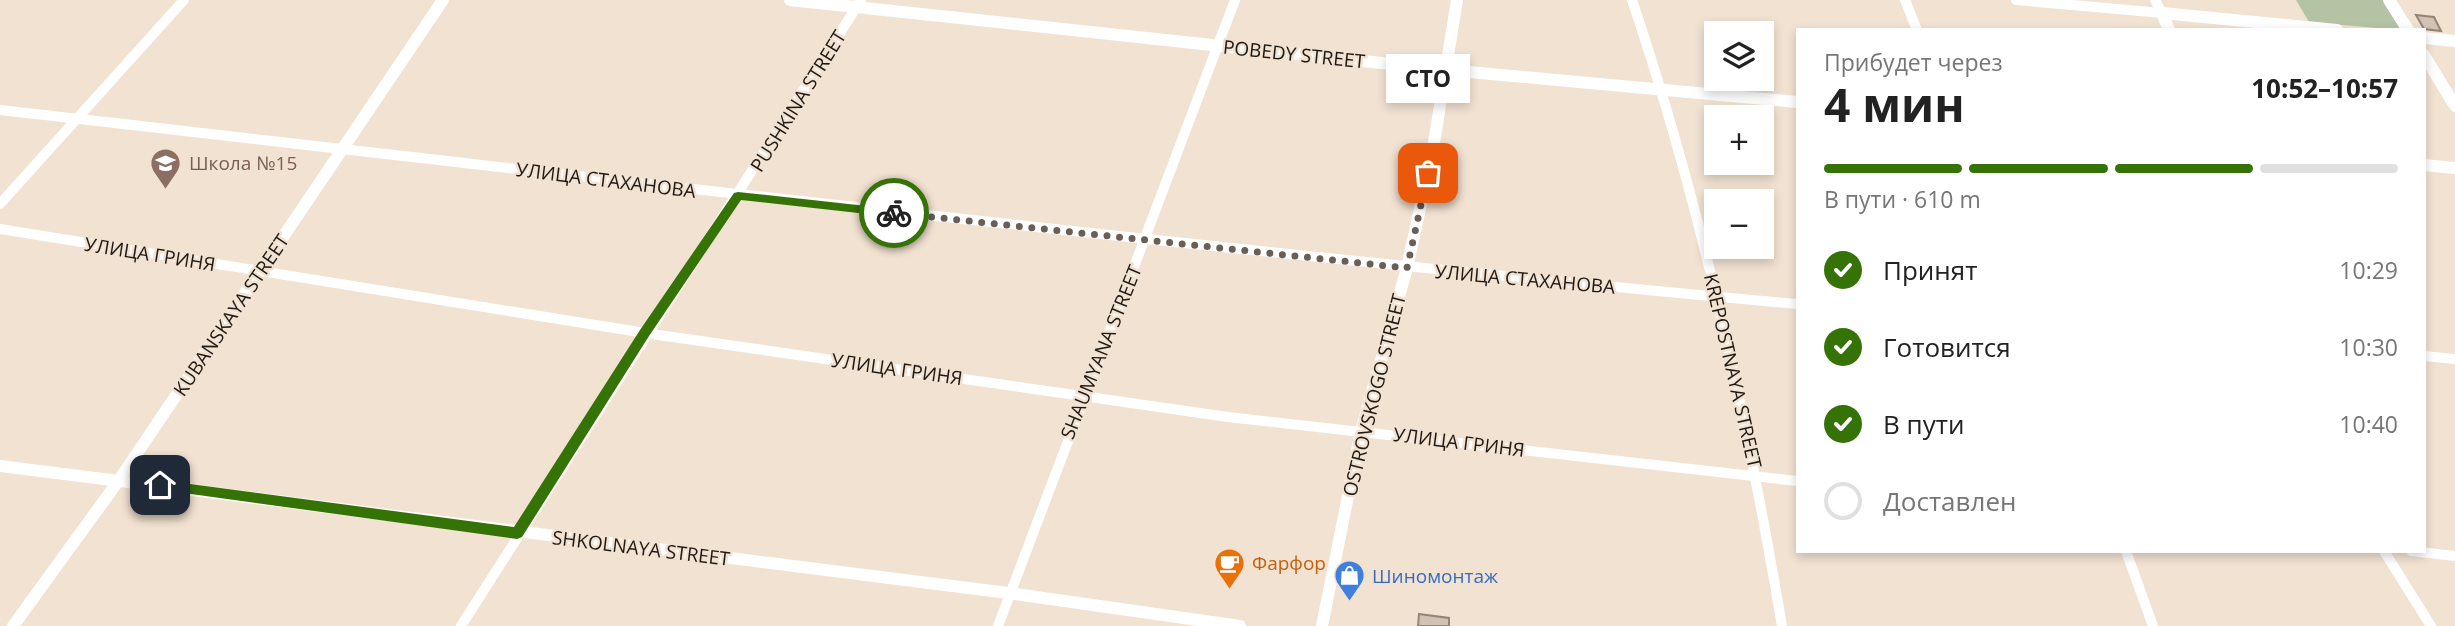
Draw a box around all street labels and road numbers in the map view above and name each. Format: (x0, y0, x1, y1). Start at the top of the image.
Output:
street label: PUSHKINA STREET (744, 25, 852, 177)
street label: POBEDY STREET (1222, 34, 1367, 74)
street label: УЛИЦА СТАХАНОВА (515, 156, 697, 204)
street label: KUBANSKAYA STREET (167, 229, 295, 401)
street label: УЛИЦА ГРИНЯ (83, 231, 217, 277)
street label: УЛИЦА СТАХАНОВА (1434, 258, 1616, 300)
street label: SHAUMYANA STREET (1054, 261, 1148, 443)
street label: KREPOSTNAYA STREET (1698, 271, 1768, 471)
street label: OSTROVSKOGO STREET (1336, 290, 1412, 499)
street label: УЛИЦА ГРИНЯ (830, 347, 964, 391)
street label: УЛИЦА ГРИНЯ (1392, 421, 1526, 463)
street label: SHKOLNAYA STREET (551, 524, 732, 572)

